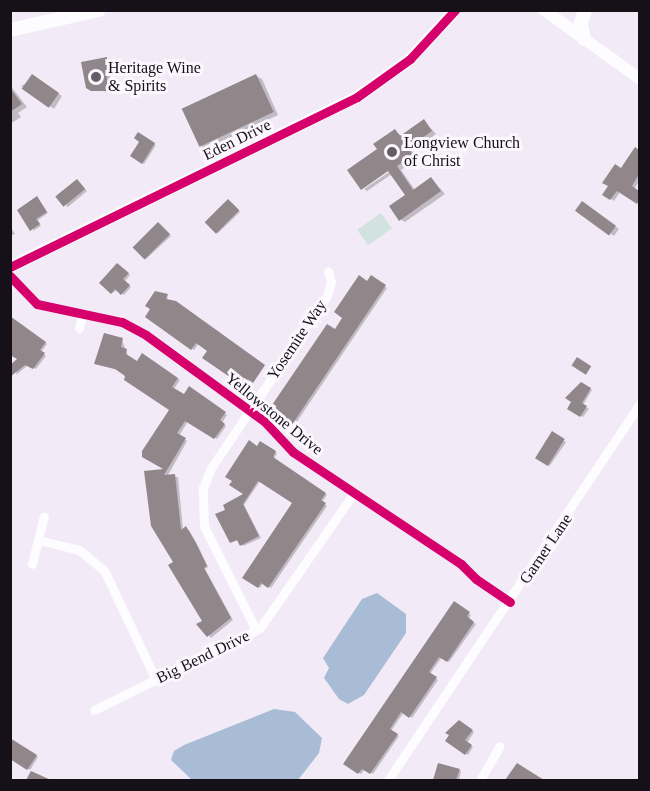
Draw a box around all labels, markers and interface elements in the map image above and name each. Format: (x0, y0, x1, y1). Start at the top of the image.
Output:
place label: Heritage Wine & Spirits (108, 58, 201, 96)
marker: Heritage Wine & Spirits (89, 70, 103, 84)
street label: Eden Drive (200, 115, 274, 165)
place label: Longview Church of Christ (404, 133, 520, 171)
marker: Longview Church of Christ (385, 145, 399, 159)
street label: Yosemite Way (263, 296, 331, 384)
street label: Yellowstone Drive (221, 369, 327, 459)
street label: Garner Lane (516, 510, 576, 588)
street label: Big Bend Drive (153, 626, 253, 688)

